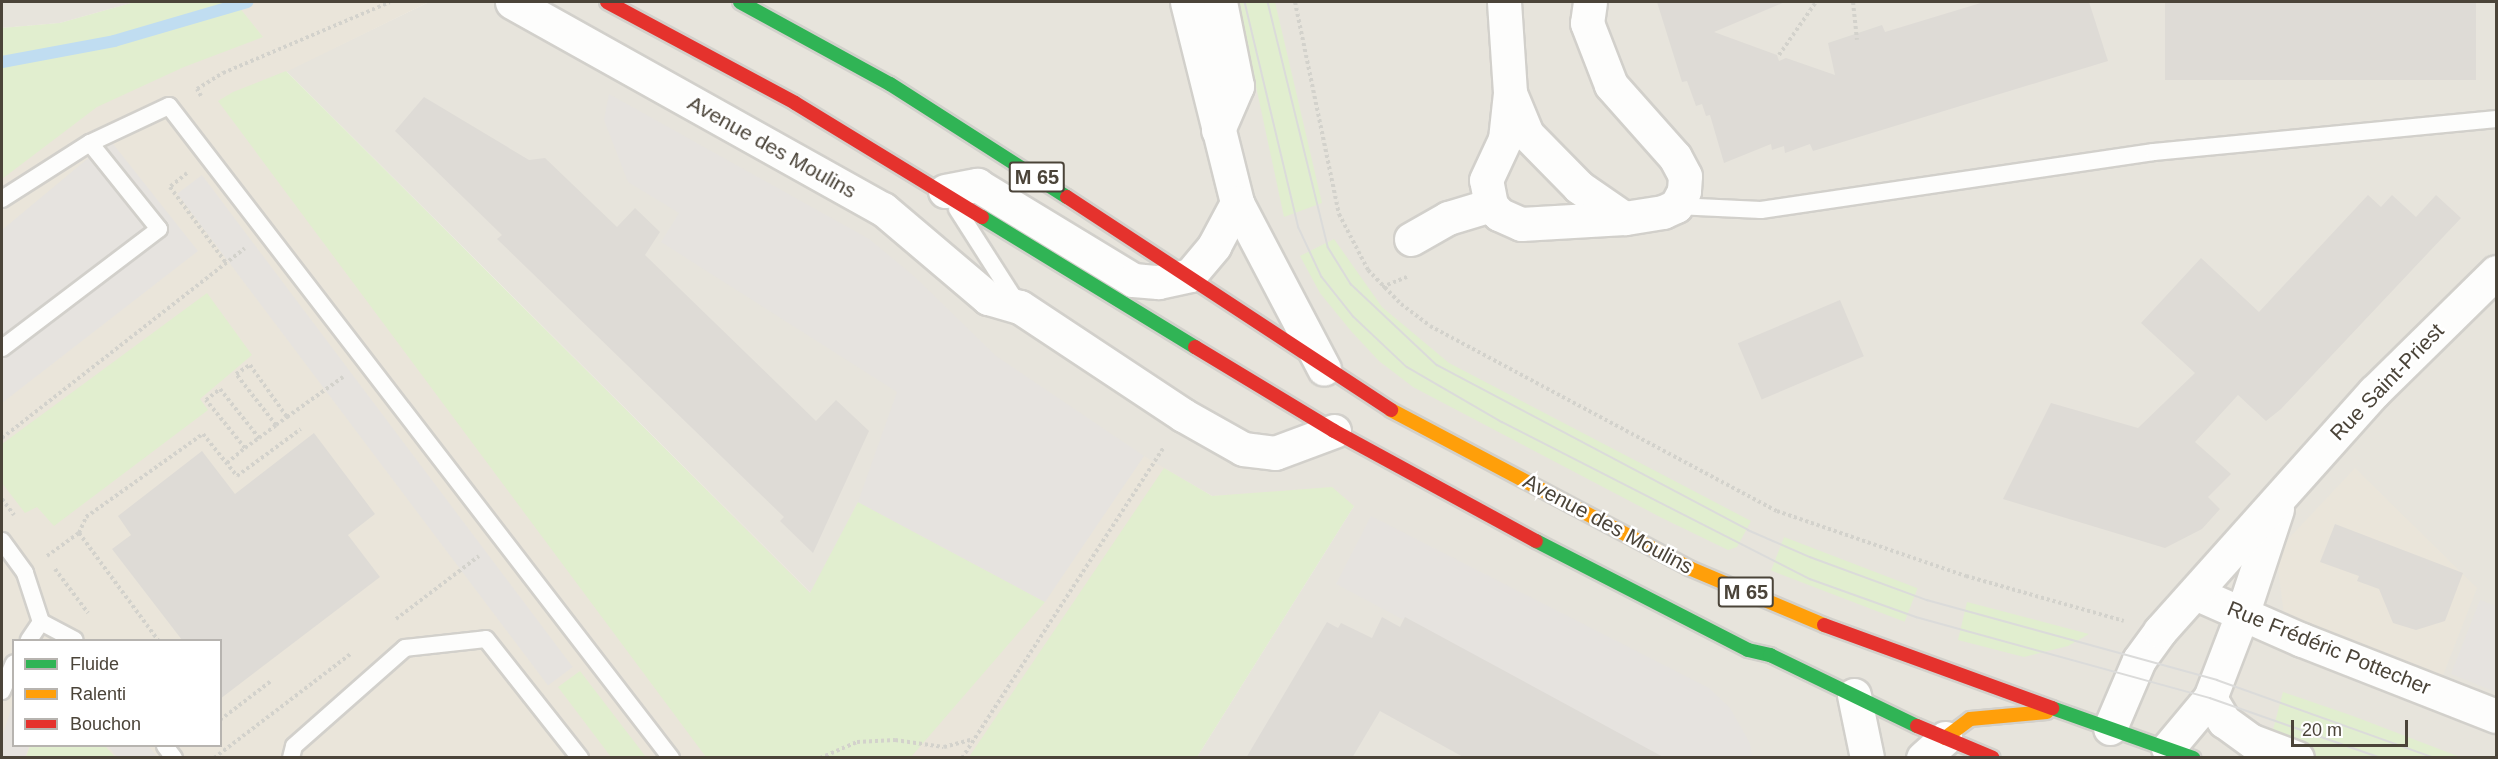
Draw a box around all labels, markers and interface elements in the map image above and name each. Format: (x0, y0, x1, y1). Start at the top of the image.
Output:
street label: Avenue des Moulins (683, 90, 861, 204)
road number: M 65 (1008, 160, 1066, 194)
street label: Rue Saint-Priest (2325, 318, 2449, 446)
street label: Avenue des Moulins (1519, 469, 1697, 579)
road number: M 65 (1718, 575, 1774, 609)
street label: Rue Frédéric Pottecher (2224, 596, 2434, 700)
legend (12, 639, 222, 747)
text: Fluide (70, 654, 119, 674)
text: Ralenti (70, 684, 126, 704)
scale bar (2294, 708, 2411, 746)
text: Bouchon (70, 714, 141, 734)
text: 20 m (2302, 720, 2342, 740)

